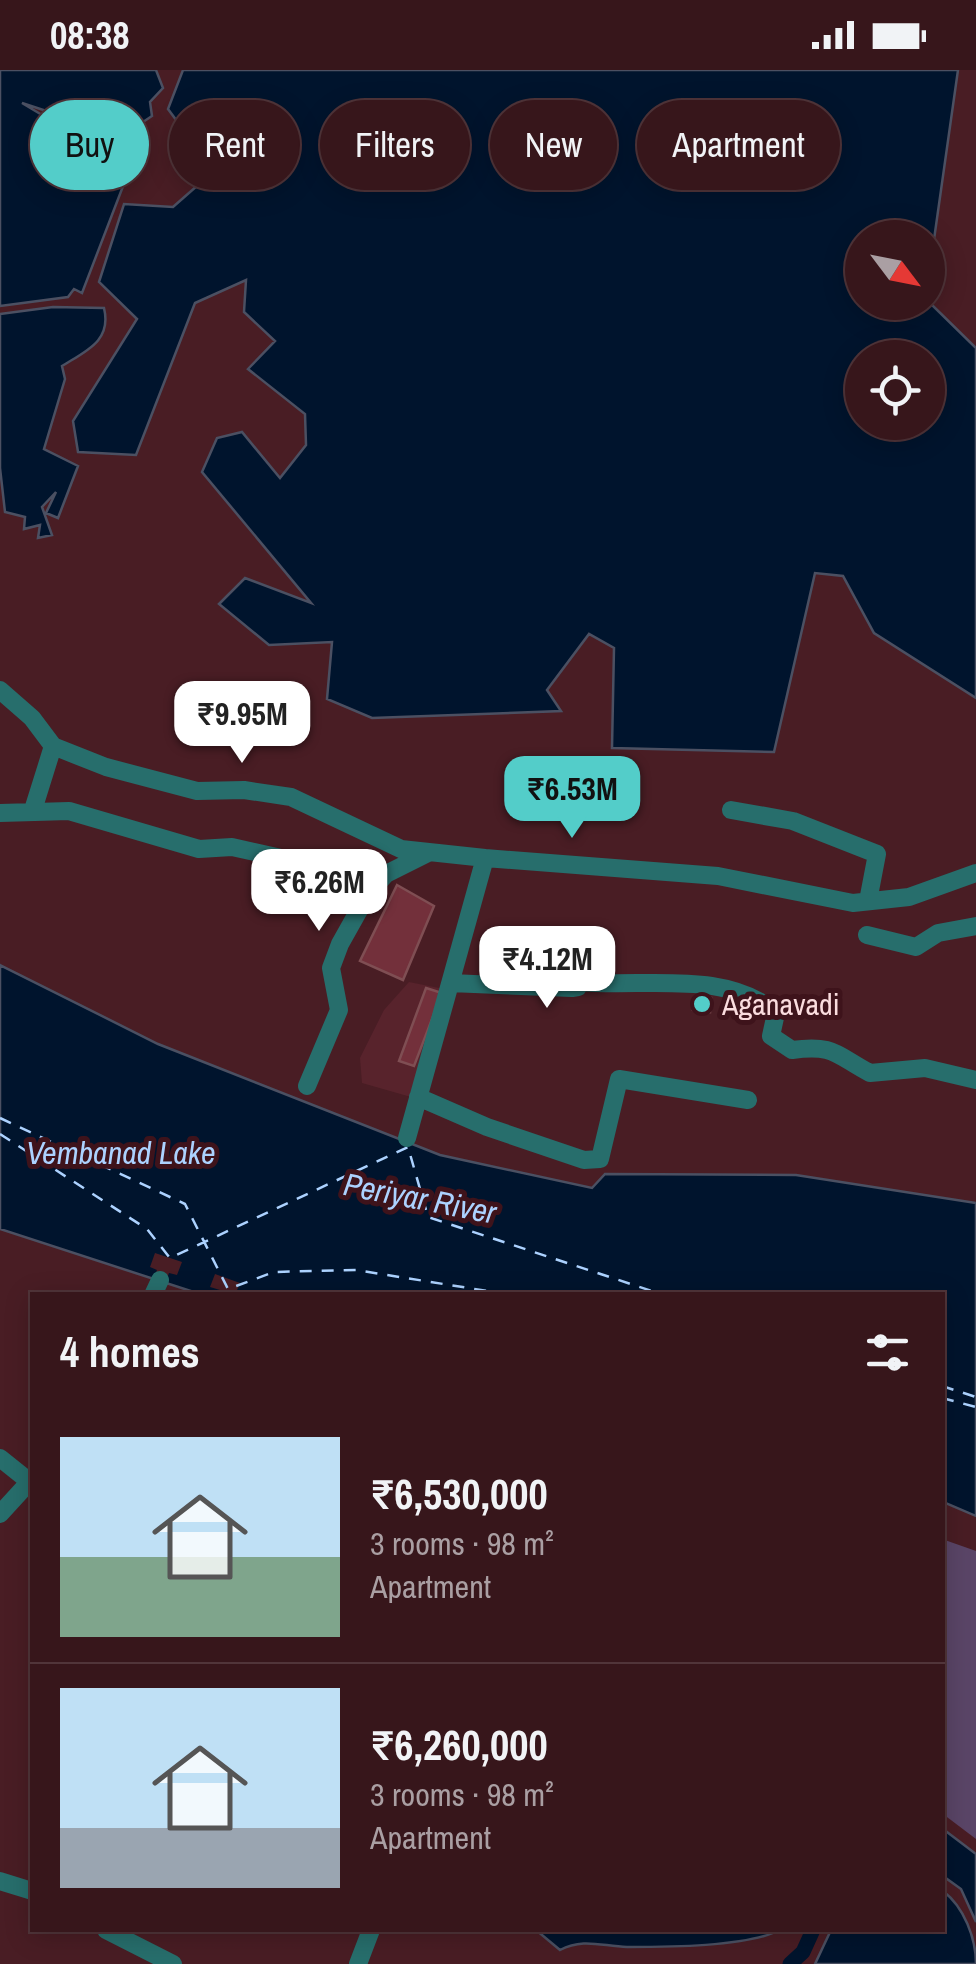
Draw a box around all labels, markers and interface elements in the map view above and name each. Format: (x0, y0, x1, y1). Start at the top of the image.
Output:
text: 08:38 (50, 10, 130, 61)
chip: Buy (30, 100, 149, 190)
chip: Rent (169, 100, 300, 190)
chip: Filters (320, 100, 470, 190)
chip: New (490, 100, 617, 190)
chip: Apartment (637, 100, 840, 190)
north arrow (845, 220, 945, 320)
map controls (845, 220, 945, 440)
button: locate (845, 340, 945, 440)
pin: ₹9.95M (161, 681, 323, 766)
text: ₹9.95M (196, 692, 288, 735)
pin: ₹6.53M (491, 756, 653, 841)
text: ₹6.53M (526, 767, 618, 810)
pin: ₹6.26M (238, 849, 400, 934)
text: ₹6.26M (273, 860, 365, 903)
pin: ₹4.12M (466, 926, 628, 1011)
text: ₹4.12M (501, 937, 593, 980)
place label: Aganavadi (721, 984, 840, 1024)
marker: Aganavadi (691, 993, 713, 1015)
water label: Vembanad Lake (26, 1131, 216, 1174)
water label: Periyar River (340, 1162, 501, 1234)
text: 4 homes (60, 1324, 200, 1380)
icon: filters (860, 1325, 915, 1380)
text: ₹6,530,000 (370, 1466, 548, 1522)
icon: home (140, 1477, 260, 1597)
text: 3 rooms · 98 m² (370, 1522, 554, 1565)
text: Apartment (370, 1565, 491, 1608)
text: ₹6,260,000 (370, 1717, 548, 1773)
icon: home (140, 1728, 260, 1848)
text: 3 rooms · 98 m² (370, 1773, 554, 1816)
text: Apartment (370, 1816, 491, 1859)

